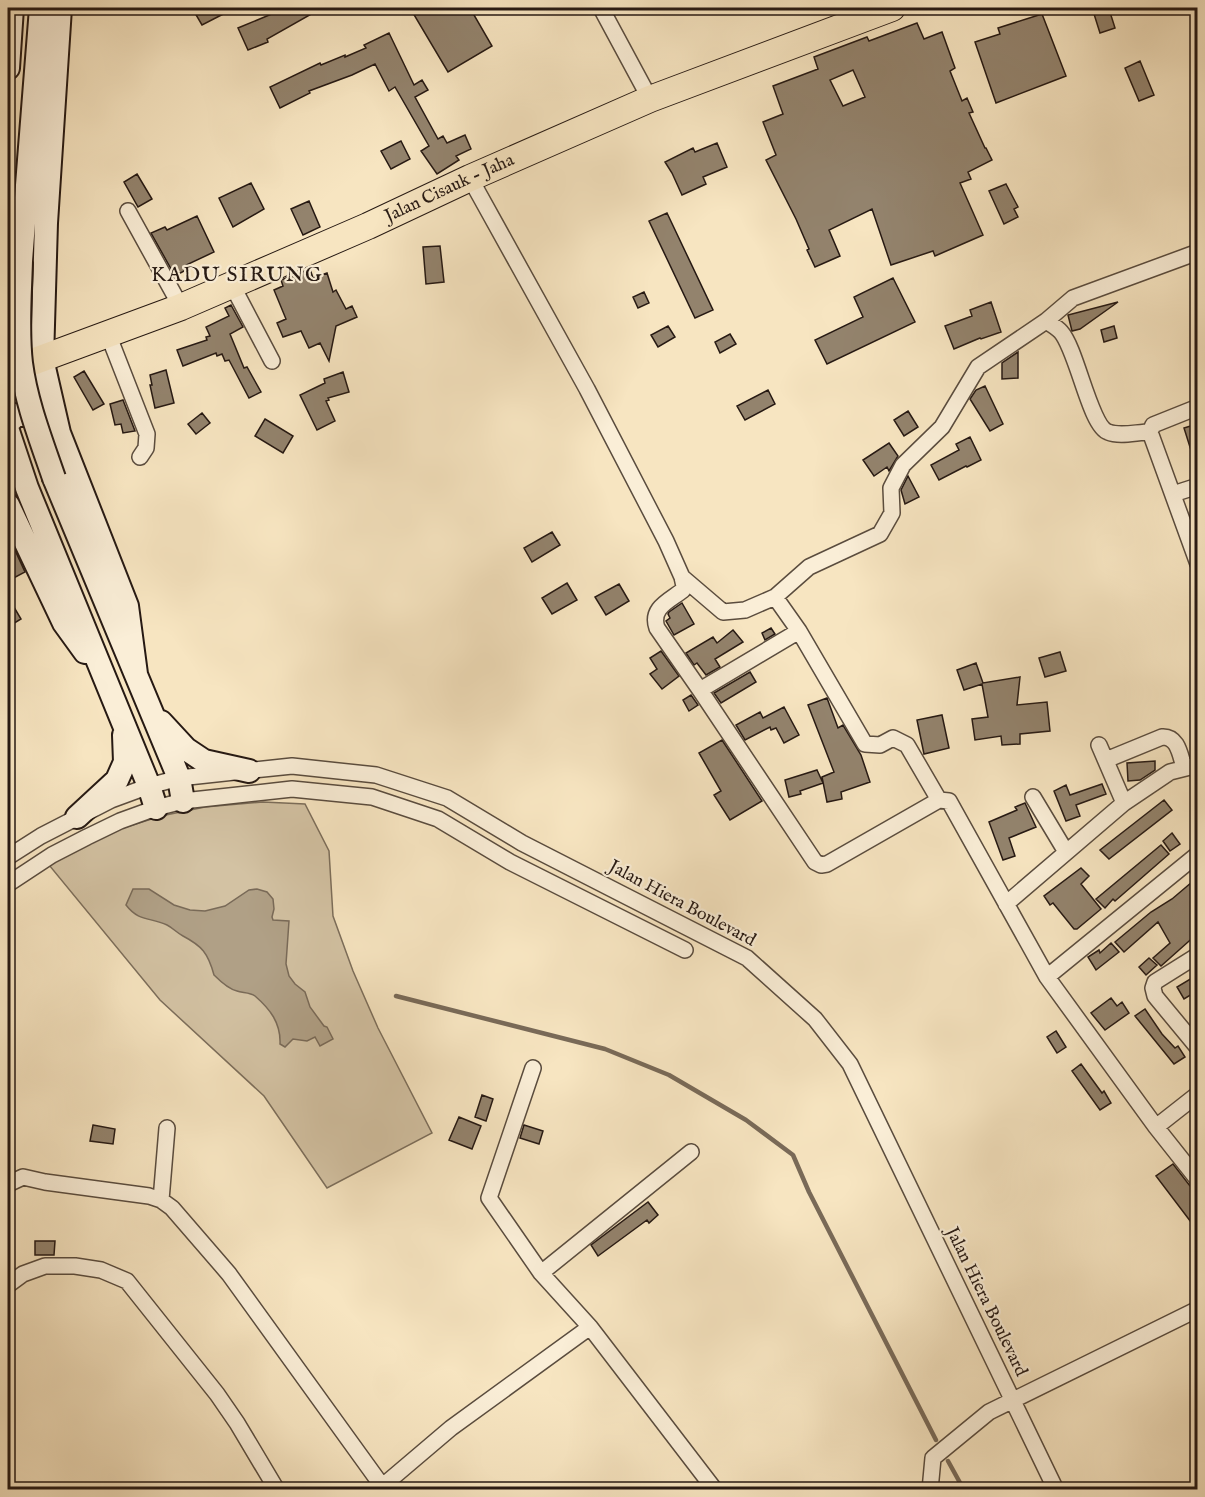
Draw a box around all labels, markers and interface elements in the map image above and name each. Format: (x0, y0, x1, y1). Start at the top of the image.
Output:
street label: Jalan Cisauk - Jaha (379, 148, 518, 229)
district label: KADU SIRUNG (151, 262, 323, 289)
street label: Jalan Hiera Boulevard (603, 855, 760, 953)
street label: Jalan Hiera Boulevard (939, 1222, 1032, 1381)

